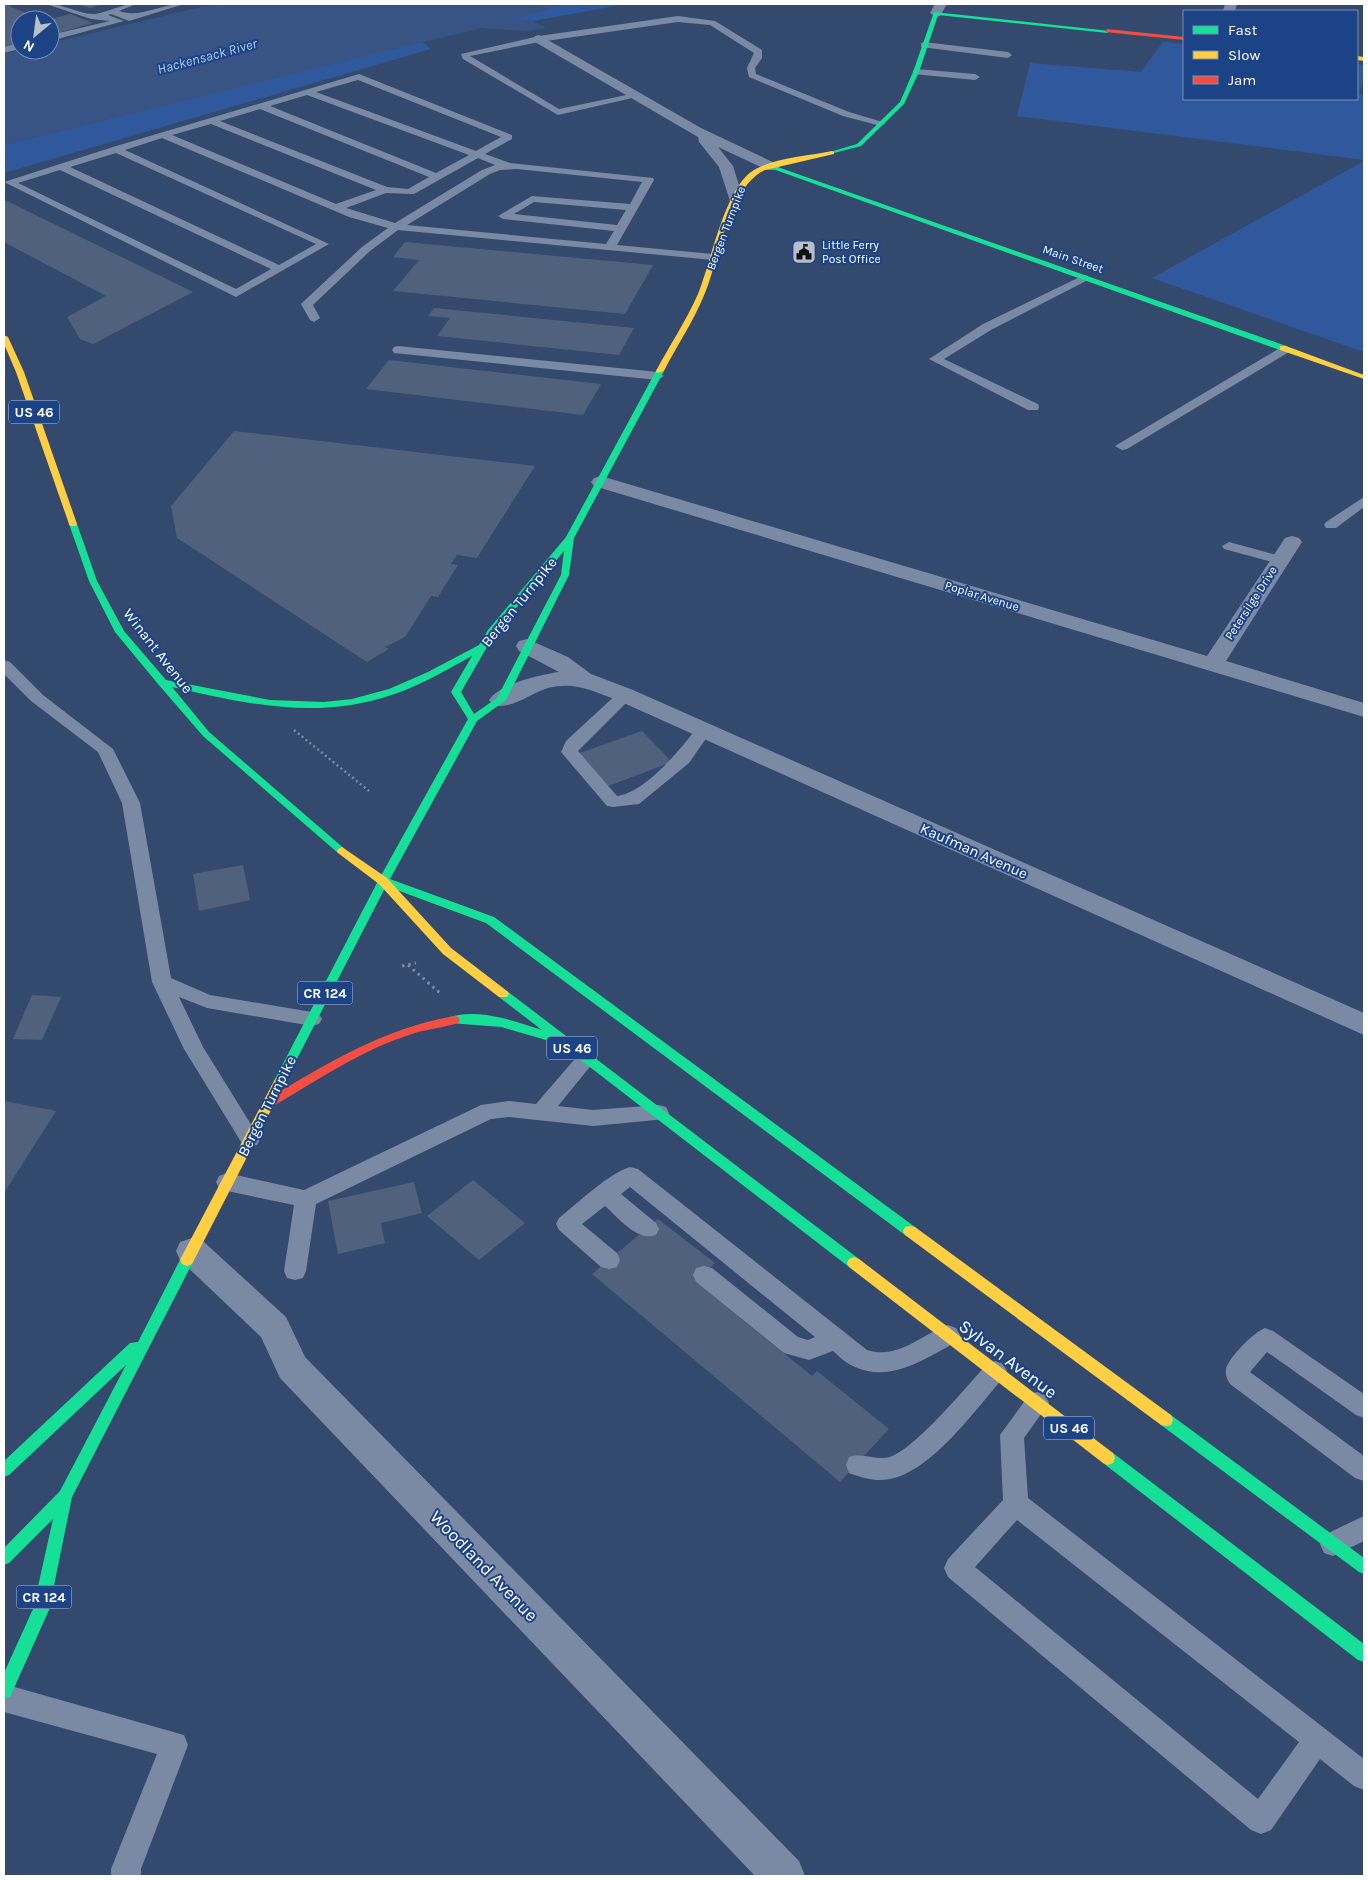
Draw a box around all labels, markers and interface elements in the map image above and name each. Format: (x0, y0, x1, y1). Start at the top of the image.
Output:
north arrow (10, 10, 60, 60)
legend (1183, 10, 1358, 100)
text: Fast (1228, 21, 1258, 39)
water label: Hackensack River (155, 35, 260, 78)
text: N (20, 36, 37, 56)
text: Slow (1228, 46, 1260, 64)
text: Jam (1228, 71, 1256, 89)
street label: Bergen Turnpike (704, 184, 748, 272)
place label: Little Ferry Post Office (822, 238, 881, 266)
public building icon: Little Ferry Post Office (791, 239, 817, 265)
street label: Main Street (1041, 242, 1106, 276)
road number: US 46 (9, 401, 59, 424)
street label: Bergen Turnpike (477, 553, 561, 651)
street label: Petersilge Drive (1222, 564, 1280, 642)
street label: Poplar Avenue (943, 578, 1021, 614)
street label: Winant Avenue (119, 605, 197, 697)
street label: Kaufman Avenue (917, 819, 1031, 883)
road number: CR 124 (298, 981, 352, 1004)
road number: US 46 (547, 1036, 597, 1060)
street label: Bergen Turnpike (234, 1053, 300, 1159)
street label: Sylvan Avenue (954, 1315, 1062, 1403)
road number: US 46 (1044, 1416, 1094, 1440)
street label: Woodland Avenue (425, 1506, 543, 1626)
road number: CR 124 (17, 1585, 72, 1608)

